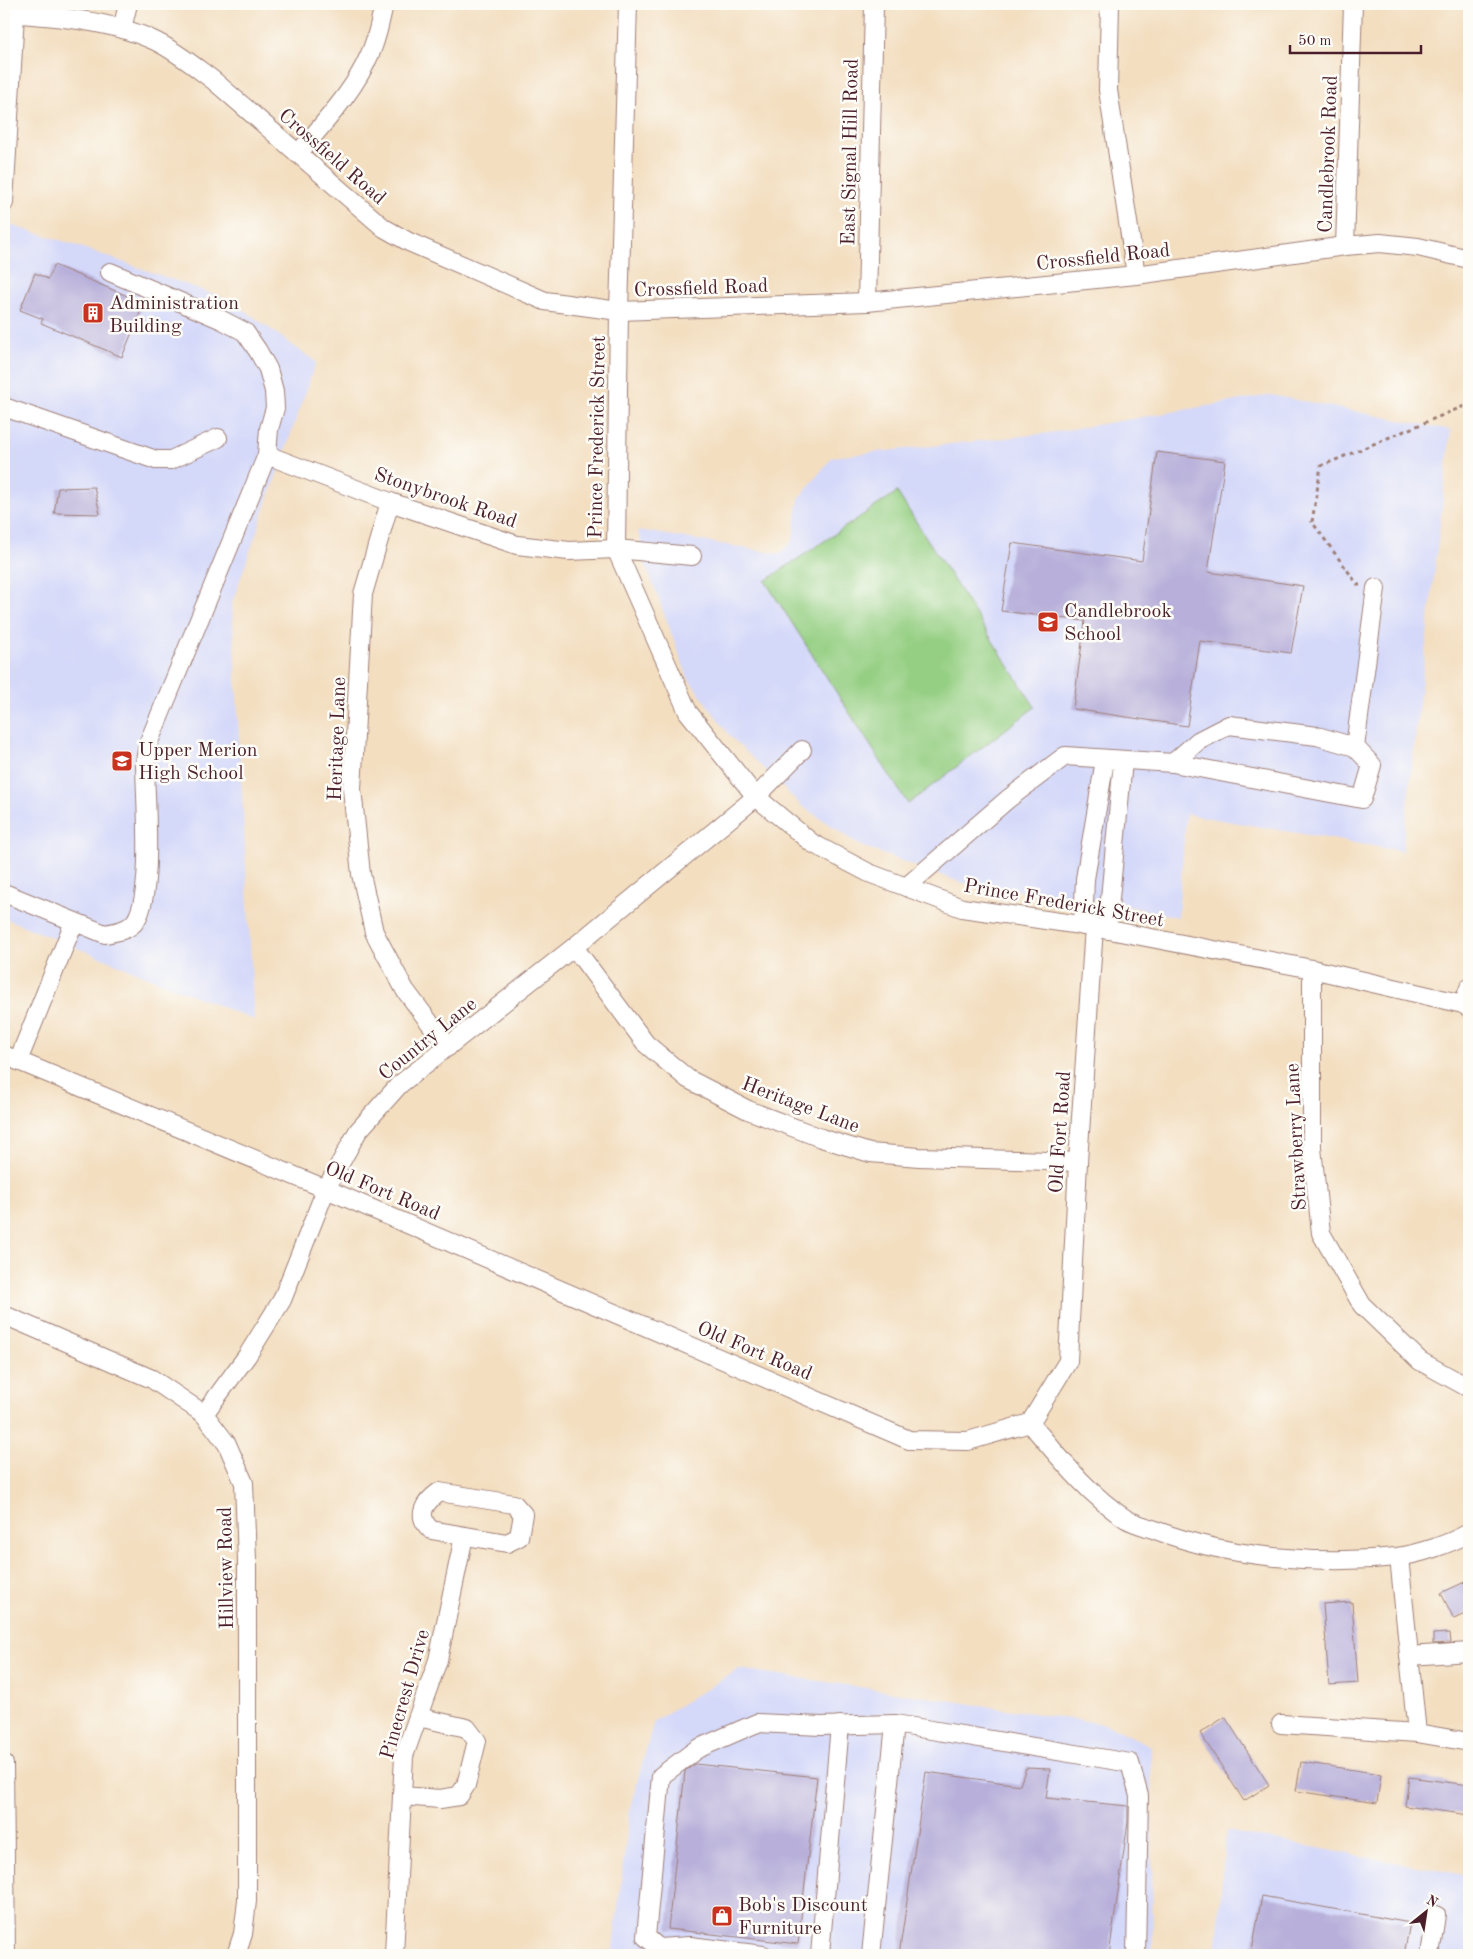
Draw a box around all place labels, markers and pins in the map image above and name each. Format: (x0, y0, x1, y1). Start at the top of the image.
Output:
place label: Administration Building (109, 294, 239, 337)
building icon: Administration Building (81, 301, 105, 325)
place label: Candlebrook School (1064, 602, 1172, 645)
school or university icon: Candlebrook School (1036, 610, 1060, 634)
place label: Upper Merion High School (138, 741, 258, 784)
school or university icon: Upper Merion High School (110, 749, 134, 773)
place label: Bob's Discount Furniture (738, 1896, 868, 1939)
shop icon: Bob's Discount Furniture (710, 1904, 734, 1928)

